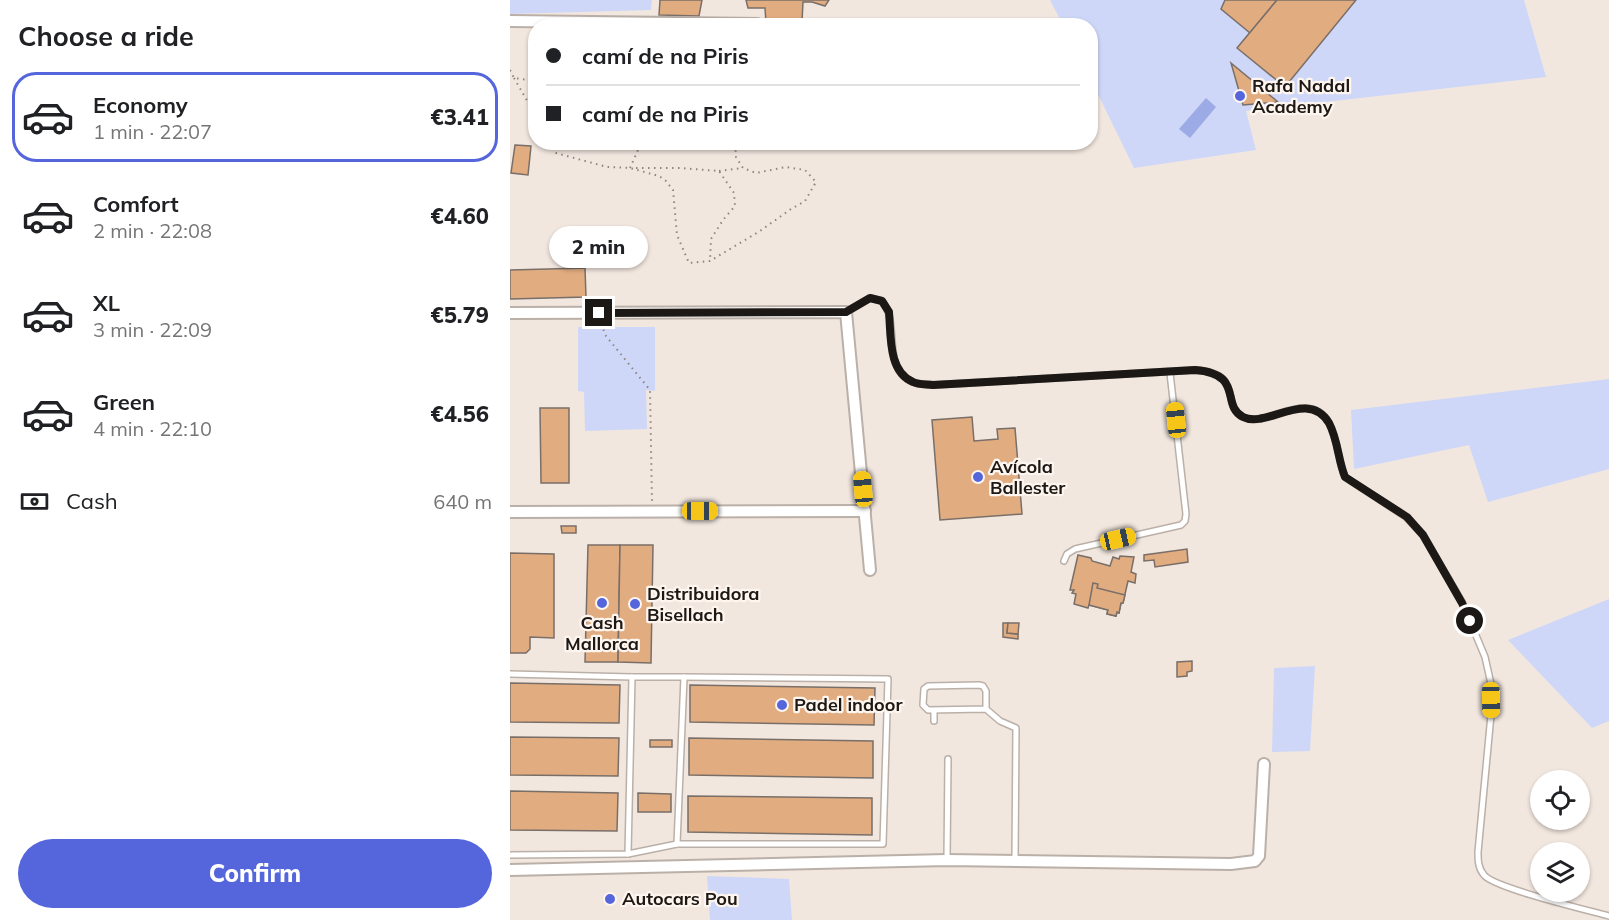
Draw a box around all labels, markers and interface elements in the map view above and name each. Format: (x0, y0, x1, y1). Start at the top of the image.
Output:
text: Choose a ride (18, 19, 194, 53)
text: camí de na Piris (582, 42, 749, 70)
place label: Rafa Nadal Academy (1252, 74, 1350, 118)
marker: Rafa Nadal Academy (1233, 89, 1247, 103)
icon: car (21, 90, 75, 144)
text: Economy (93, 91, 188, 119)
text: camí de na Piris (582, 100, 749, 128)
text: €3.41 (430, 103, 489, 131)
text: 1 min · 22:07 (93, 119, 212, 144)
icon: car (21, 189, 75, 243)
text: Comfort (93, 190, 179, 218)
text: €4.60 (430, 202, 489, 230)
text: 2 min · 22:08 (93, 218, 212, 243)
callout: 2 min (550, 226, 648, 268)
text: 2 min (572, 234, 625, 259)
icon: car (21, 288, 75, 342)
text: XL (93, 289, 120, 317)
route end (585, 299, 612, 326)
text: €5.79 (430, 301, 489, 329)
text: 3 min · 22:09 (93, 317, 212, 342)
icon: car (21, 387, 75, 441)
text: Green (93, 388, 155, 416)
text: €4.56 (430, 400, 489, 428)
car (1165, 401, 1187, 439)
text: 4 min · 22:10 (93, 416, 212, 441)
place label: Avícola Ballester (990, 455, 1066, 499)
car (852, 470, 874, 508)
marker: Avícola Ballester (971, 470, 985, 484)
icon: cash (18, 485, 51, 518)
text: Cash (66, 487, 118, 515)
text: 640 m (433, 489, 492, 514)
car (682, 502, 718, 520)
car (1098, 526, 1138, 552)
place label: Distribuidora Bisellach (647, 582, 759, 626)
marker: Cash Mallorca (595, 596, 609, 610)
marker: Distribuidora Bisellach (628, 597, 642, 611)
route start (1456, 607, 1483, 634)
place label: Cash Mallorca (565, 611, 639, 655)
car (1482, 682, 1500, 718)
place label: Padel indoor (794, 693, 903, 716)
marker: Padel indoor (775, 698, 789, 712)
map controls (1530, 770, 1590, 902)
button: locate (1530, 770, 1590, 830)
button: Confirm (18, 839, 492, 908)
button: layers (1530, 842, 1590, 902)
place label: Autocars Pou (622, 887, 738, 910)
marker: Autocars Pou (603, 892, 617, 906)

